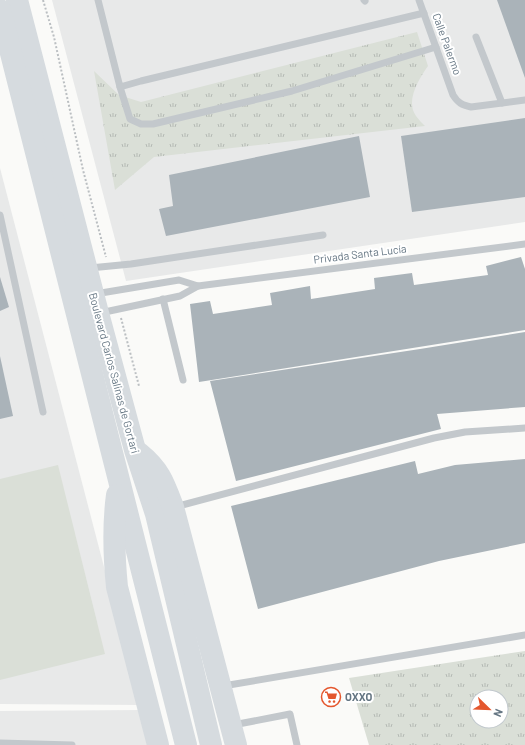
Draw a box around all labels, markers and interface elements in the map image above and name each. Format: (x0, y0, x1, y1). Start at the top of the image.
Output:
street label: Calle Palermo (430, 11, 465, 77)
street label: Privada Santa Lucía (313, 241, 407, 266)
street label: Boulevard Carlos Salinas de Gortari (87, 291, 142, 455)
supermarket icon: OXXO (320, 686, 342, 708)
north arrow (469, 689, 509, 729)
place label: OXXO (345, 690, 372, 703)
text: N (491, 707, 506, 719)

